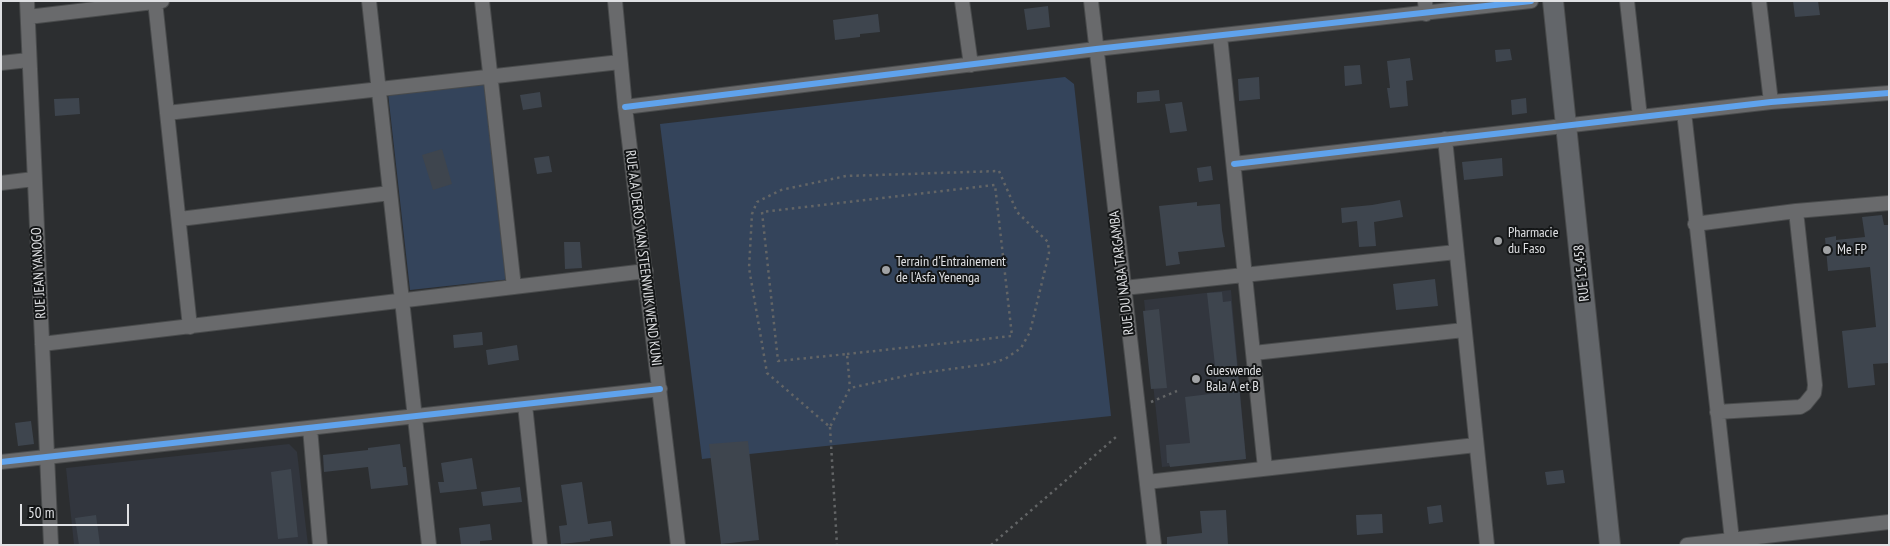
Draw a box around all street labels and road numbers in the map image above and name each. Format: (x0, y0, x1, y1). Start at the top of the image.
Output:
street label: RUE A.A DEROS VAN STEENWIJK WEND KUNI (621, 149, 665, 367)
street label: RUE DU NABA TARGAMBA (1106, 210, 1138, 336)
street label: RUE JEAN YANOGO (28, 227, 50, 319)
street label: RUE 15.458 (1571, 244, 1593, 302)

